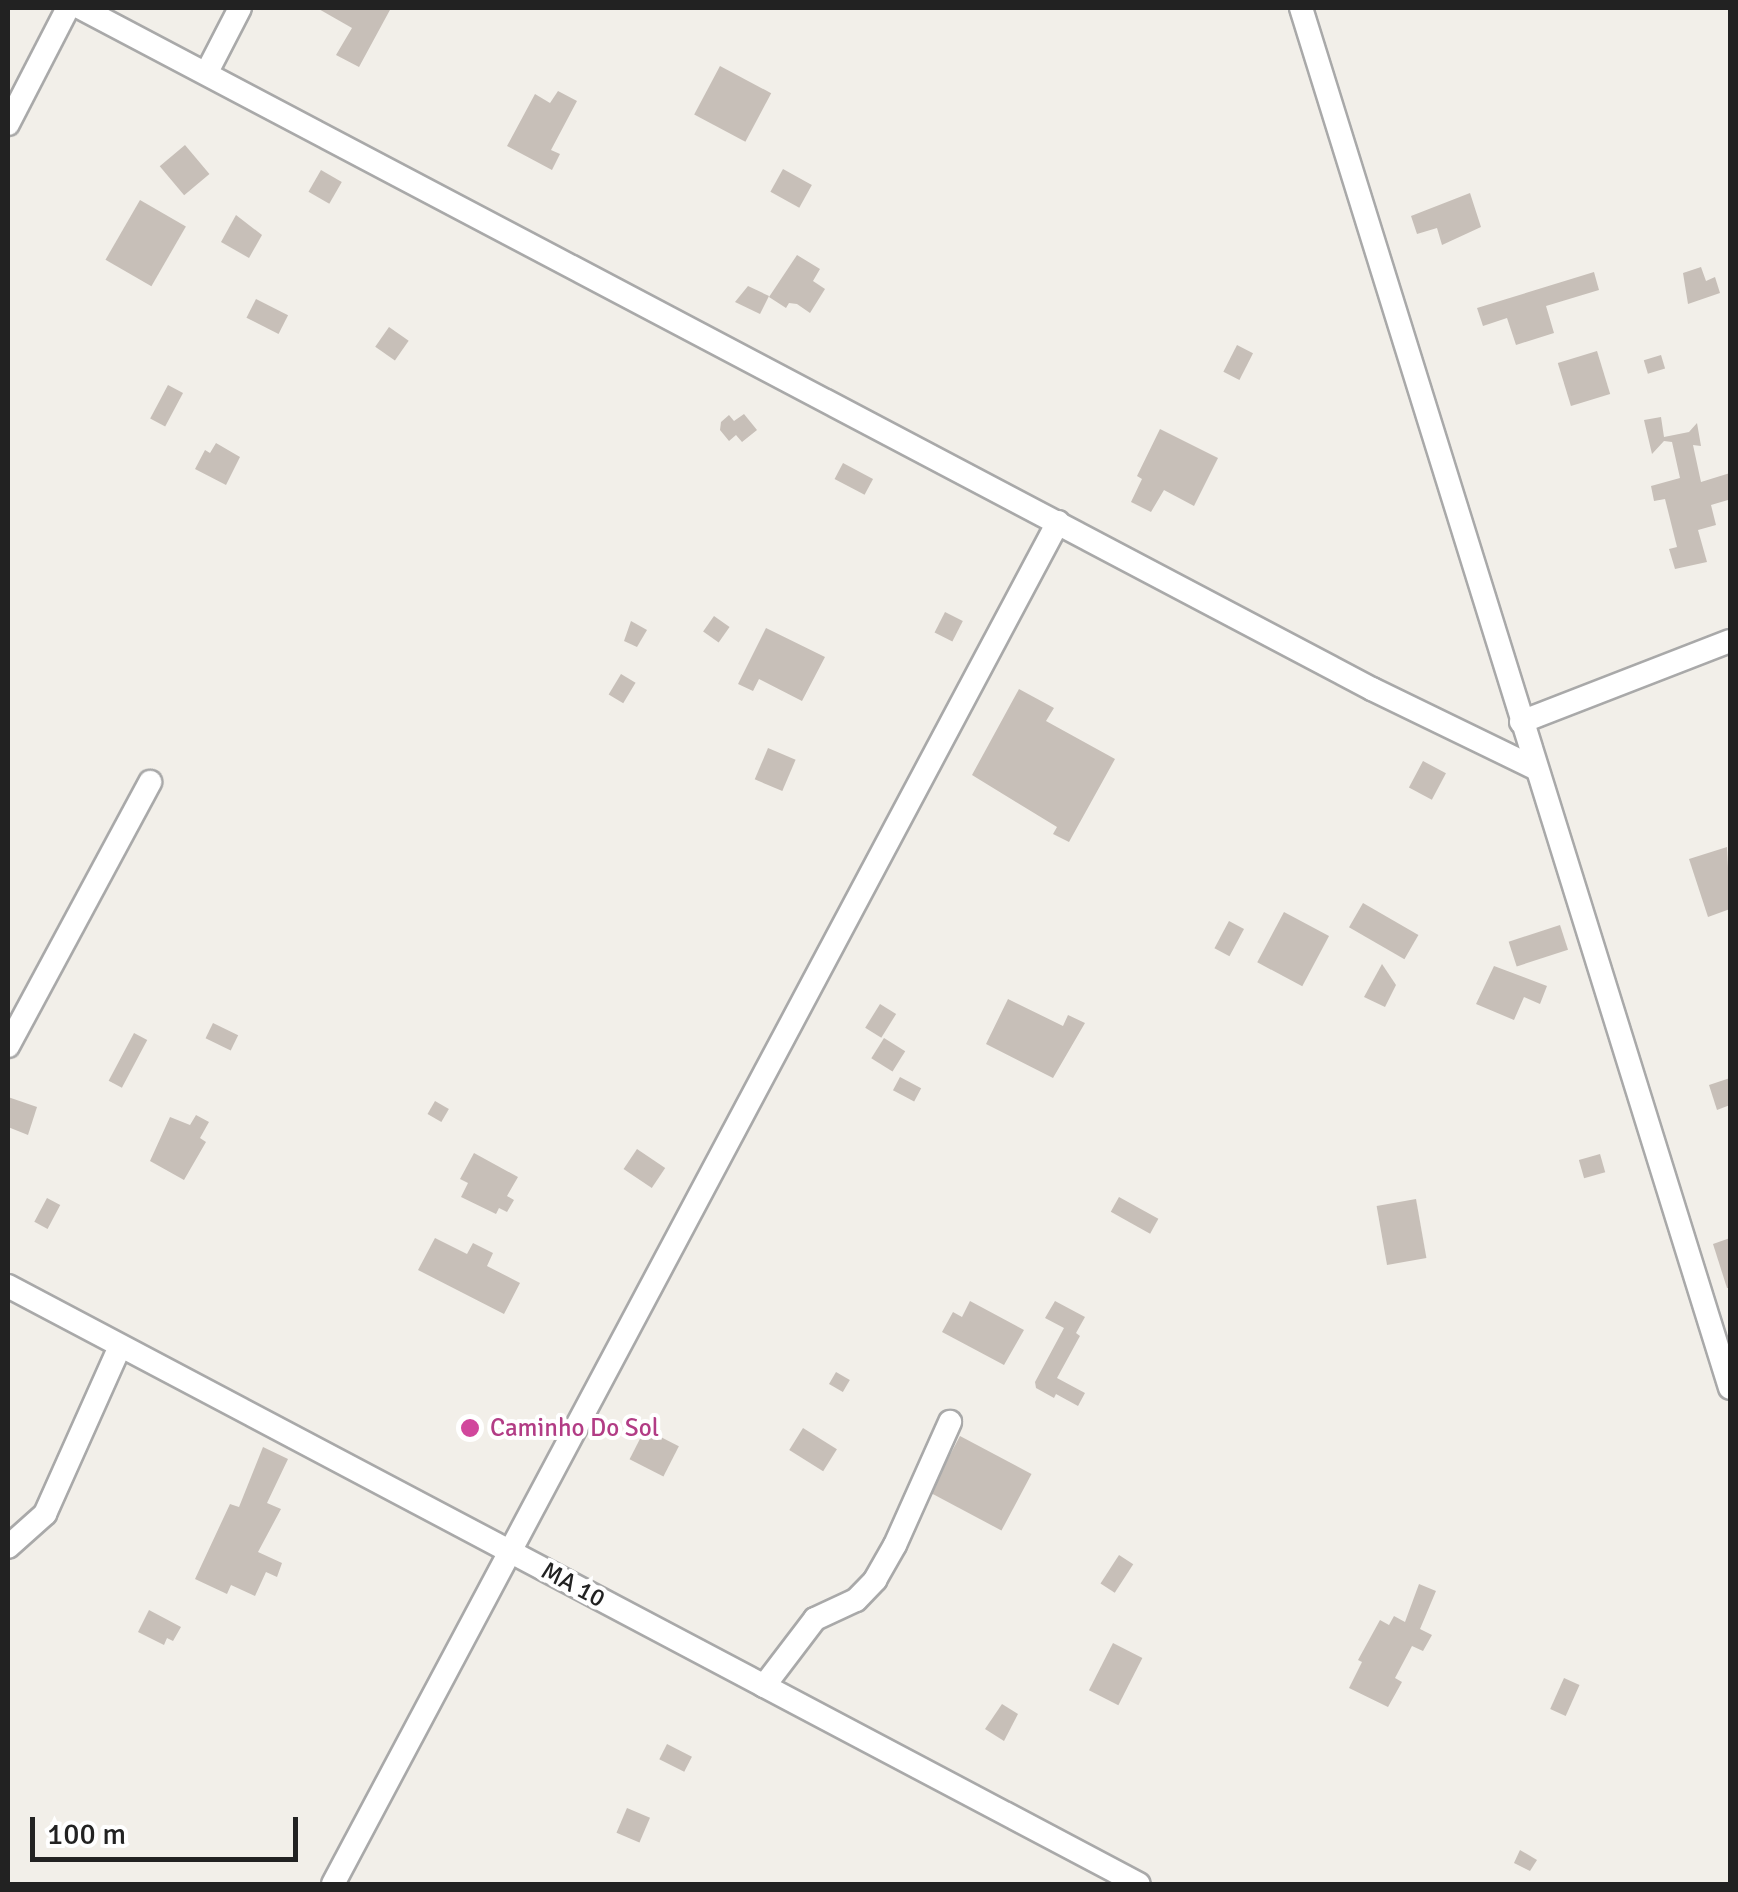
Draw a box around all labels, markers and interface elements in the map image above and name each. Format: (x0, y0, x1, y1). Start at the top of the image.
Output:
place label: Caminho Do Sol (490, 1413, 659, 1443)
marker: Caminho Do Sol (459, 1417, 481, 1439)
street label: MA 10 (536, 1556, 610, 1614)
scale bar (35, 1797, 302, 1859)
text: 100 m (47, 1816, 126, 1853)

